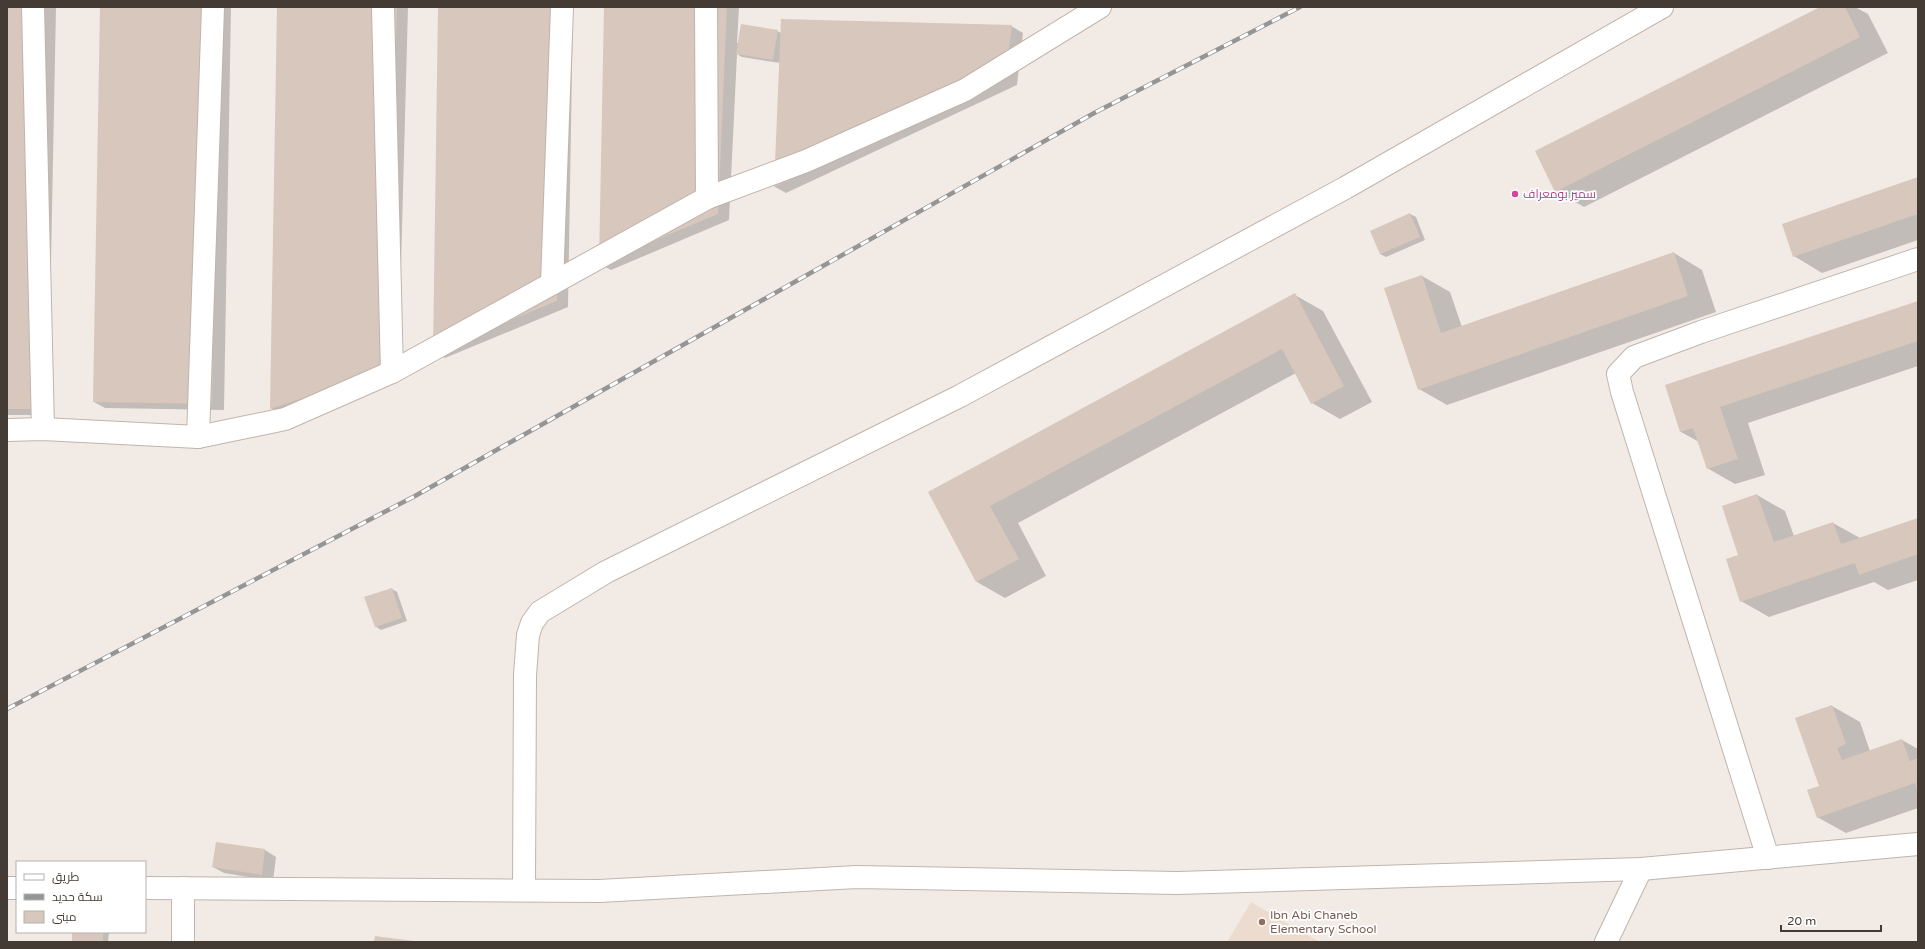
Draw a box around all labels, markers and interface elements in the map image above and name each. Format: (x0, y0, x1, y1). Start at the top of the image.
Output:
place label: سمير بومعراف (1523, 187, 1596, 201)
marker: سمير بومعراف (1510, 189, 1520, 199)
legend (16, 861, 146, 933)
text: طريق (52, 870, 80, 884)
text: سكة حديد (52, 890, 103, 904)
scale bar (1781, 907, 1881, 933)
place label: Ibn Abi Chaneb Elementary School (1270, 908, 1377, 936)
text: مبنى (52, 910, 77, 924)
text: 20 m (1787, 914, 1816, 928)
marker: Ibn Abi Chaneb Elementary School (1257, 917, 1267, 927)

